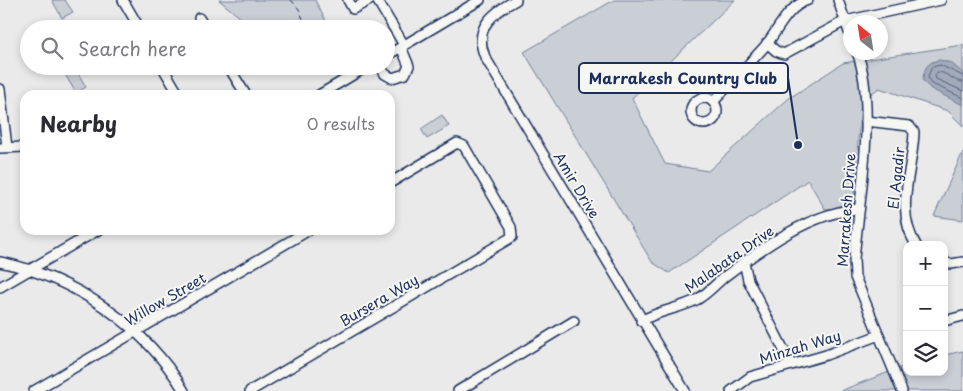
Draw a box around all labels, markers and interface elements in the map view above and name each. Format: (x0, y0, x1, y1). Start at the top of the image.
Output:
north arrow (843, 15, 888, 60)
search box (20, 20, 395, 75)
icon: search (38, 34, 66, 62)
text: Search here (78, 34, 187, 62)
callout: Marrakesh Country Club (579, 63, 788, 93)
text: Marrakesh Country Club (589, 66, 777, 89)
text: Nearby (40, 107, 117, 139)
text: 0 results (307, 111, 375, 135)
street label: El Agadir (882, 145, 910, 210)
street label: Amir Drive (549, 148, 605, 222)
street label: Marrakesh Drive (832, 152, 860, 267)
street label: Malabata Drive (680, 220, 778, 298)
map controls (903, 241, 948, 376)
button: + (903, 241, 948, 286)
street label: Willow Street (120, 267, 210, 331)
street label: Bursera Way (336, 269, 422, 331)
button: − (903, 286, 948, 331)
street label: Minzah Way (757, 325, 843, 369)
button: layers (903, 331, 948, 376)

